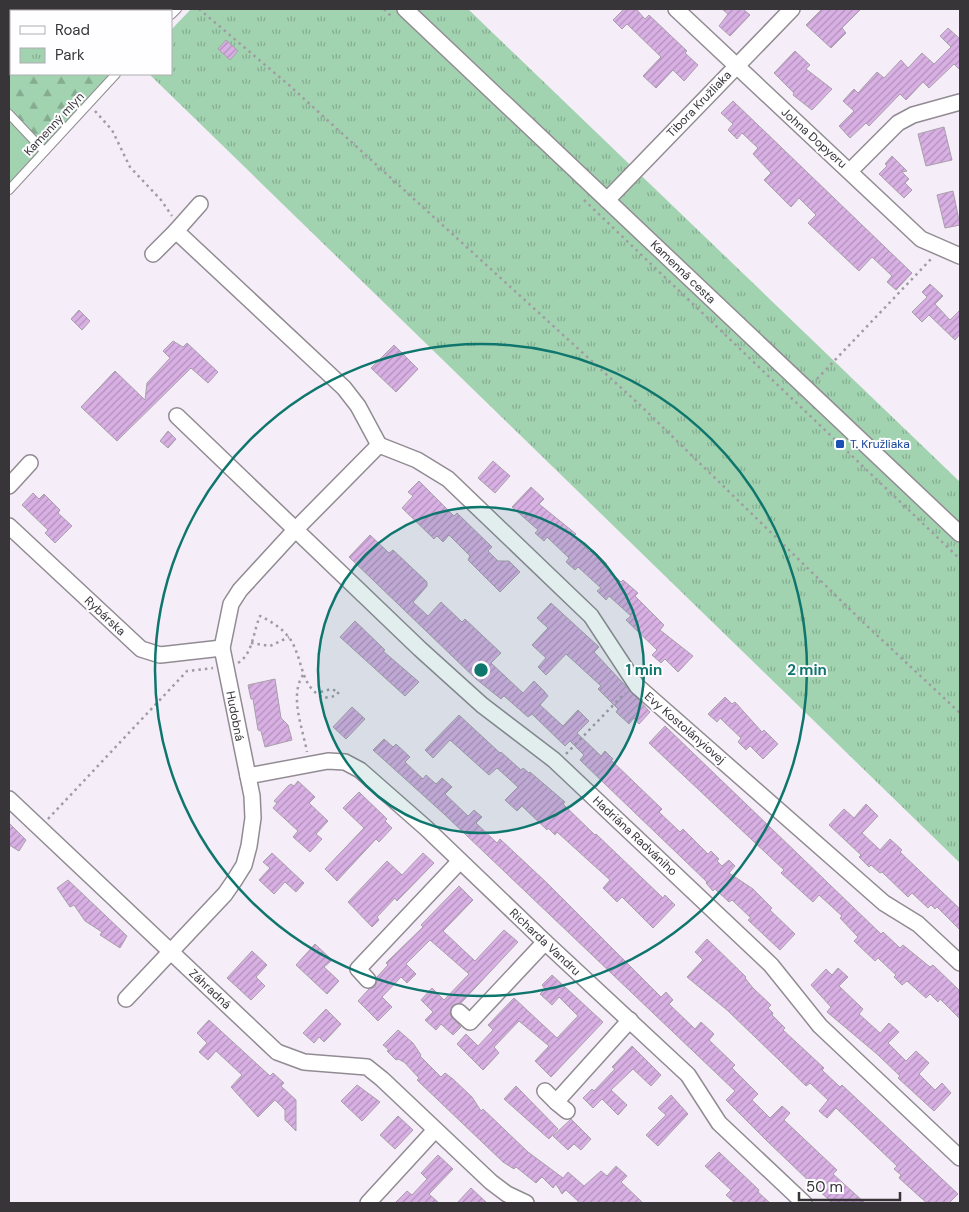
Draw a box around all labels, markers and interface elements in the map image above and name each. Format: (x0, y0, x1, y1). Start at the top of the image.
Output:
legend (10, 10, 172, 75)
text: Road (55, 20, 90, 40)
text: Park (55, 45, 85, 65)
street label: Tibora Kružliaka (663, 67, 735, 141)
street label: Kamenný mlyn (20, 89, 88, 159)
street label: Johna Dopyeru (778, 104, 850, 172)
street label: Kamenná cesta (647, 237, 719, 307)
place label: T. Kružliaka (850, 436, 910, 452)
marker: T. Kružliaka (834, 438, 846, 450)
street label: Rybárska (81, 593, 129, 639)
text: 1 min (626, 660, 662, 680)
text: 2 min (787, 660, 827, 680)
centre of rings (472, 661, 490, 679)
street label: Evy Kostolányiovej (641, 688, 729, 768)
street label: Hudobná (222, 690, 248, 742)
street label: Hadriána Radvániho (589, 793, 681, 879)
street label: Richarda Vandru (506, 905, 584, 979)
street label: Záhradná (186, 965, 234, 1013)
scale bar (799, 1170, 900, 1202)
text: 50 m (806, 1177, 843, 1197)

